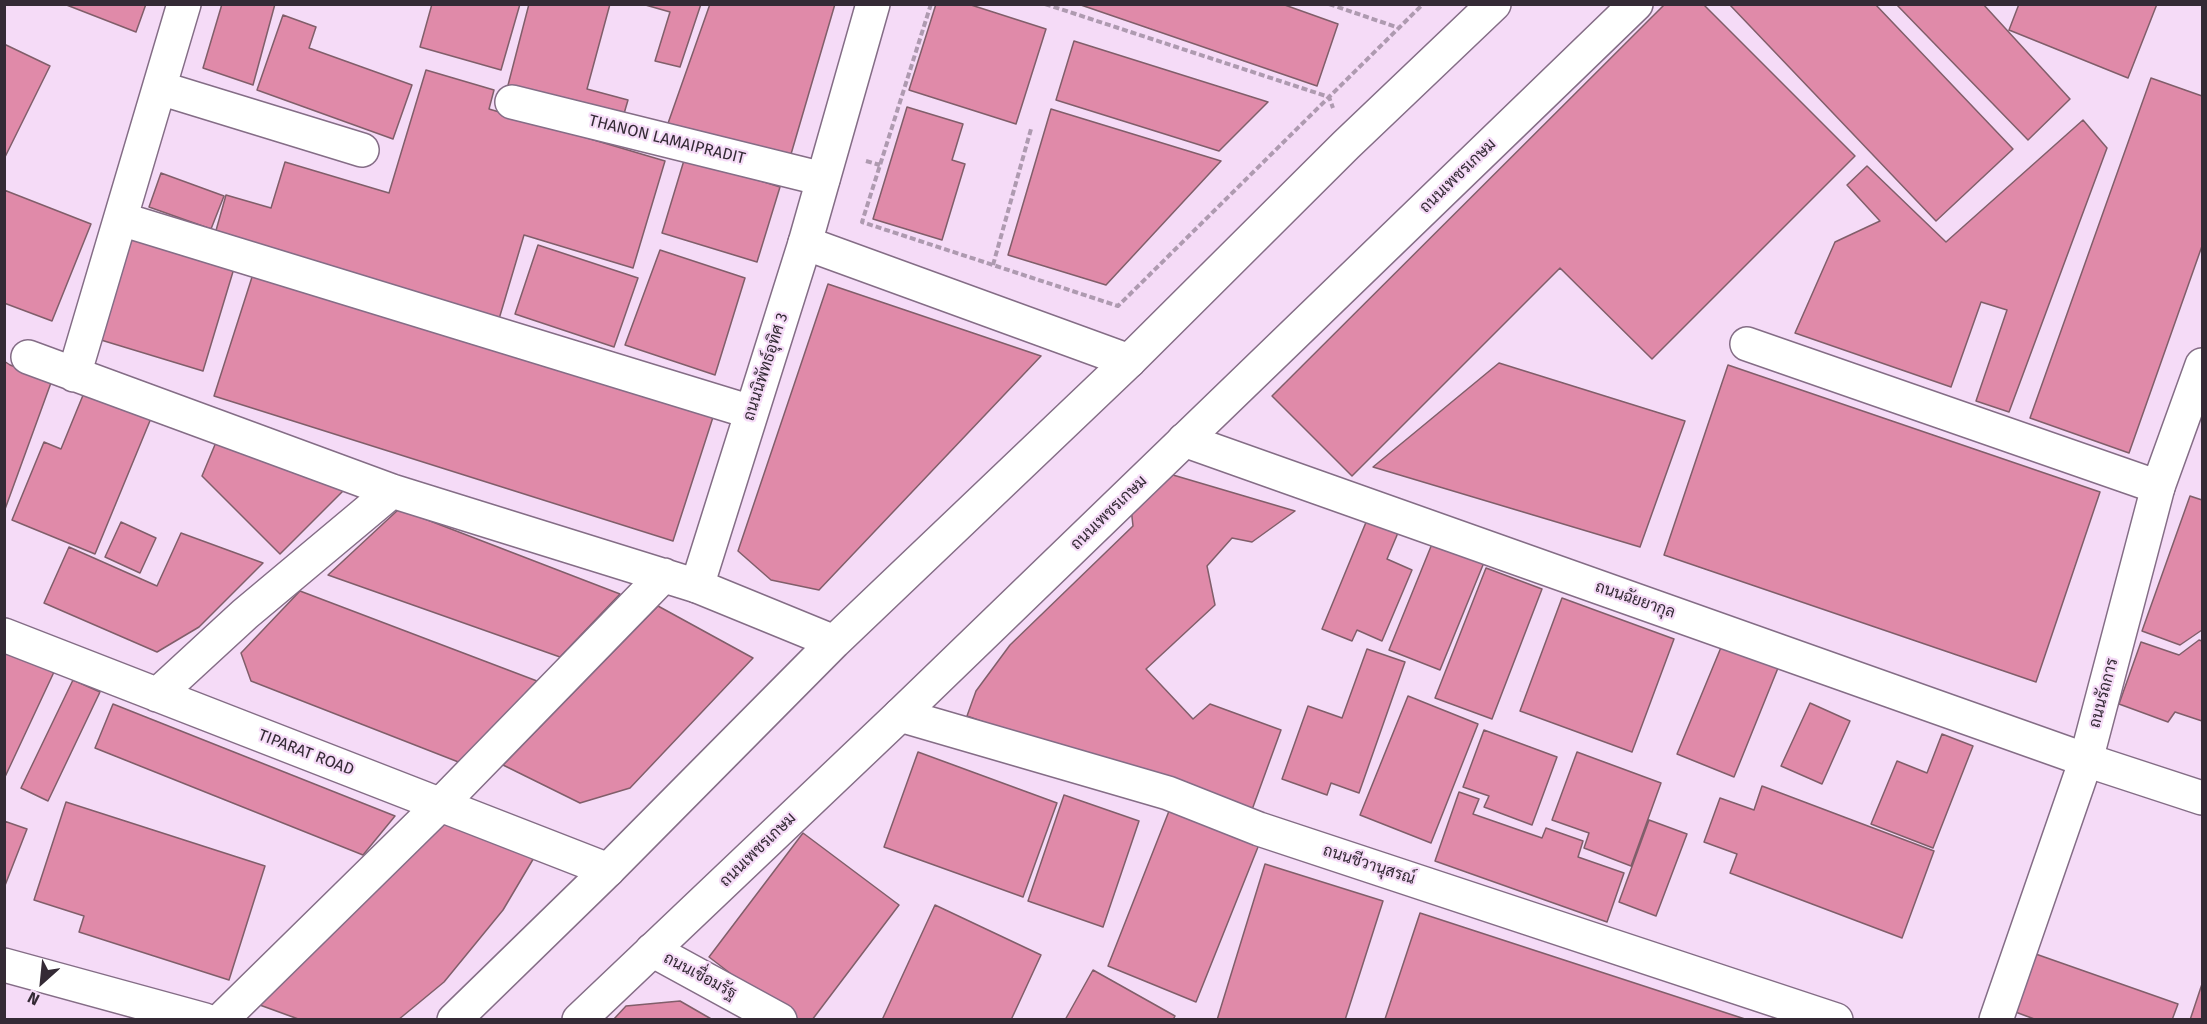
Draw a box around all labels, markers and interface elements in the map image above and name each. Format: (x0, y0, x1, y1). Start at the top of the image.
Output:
street label: THANON LAMAIPRADIT (587, 111, 747, 169)
street label: ถนนเพชรเกษม (1416, 135, 1500, 217)
street label: ถนนนิพัทธ์อุทิศ 3 (740, 311, 792, 423)
street label: ถนนเพชรเกษม (1067, 472, 1151, 554)
street label: ถนนฉัยยากุล (1592, 577, 1678, 623)
street label: ถนนรัถการ (2085, 656, 2123, 730)
street label: TIPARAT ROAD (255, 726, 357, 780)
street label: ถนนเพชรเกษม (716, 809, 800, 891)
street label: ถนนชีวานุสรณ์ (1320, 841, 1418, 889)
street label: ถนนเชื่อมรัฐ (660, 949, 740, 1003)
north arrow (12, 952, 72, 1012)
text: N (25, 988, 43, 1009)

